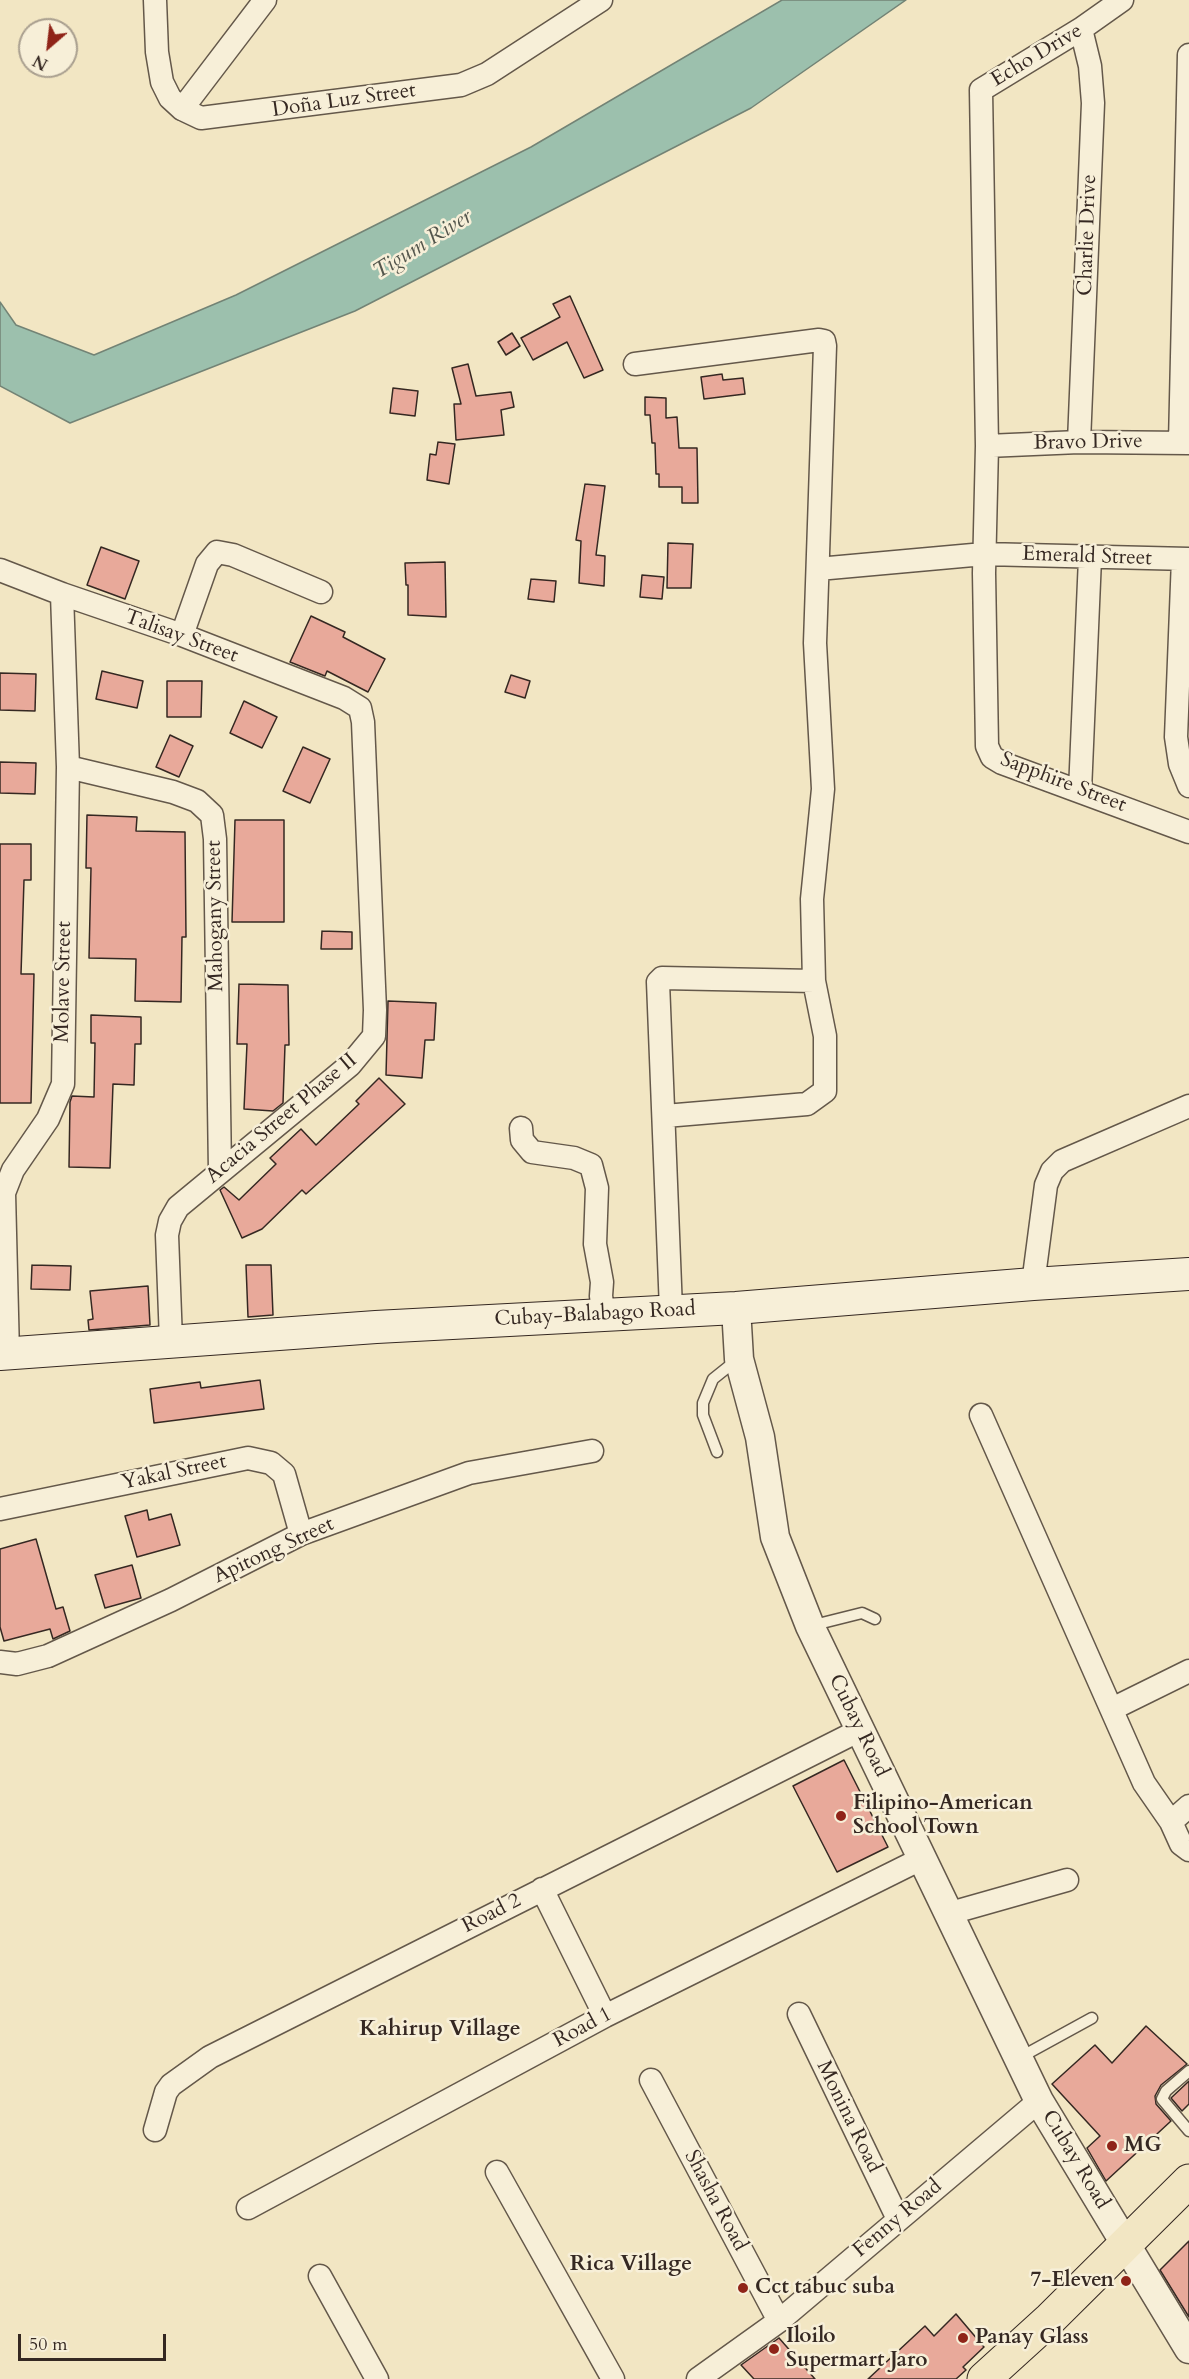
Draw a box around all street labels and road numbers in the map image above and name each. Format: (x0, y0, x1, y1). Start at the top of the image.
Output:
street label: Echo Drive (987, 19, 1087, 93)
street label: Doña Luz Street (271, 78, 417, 124)
street label: Charlie Drive (1073, 174, 1103, 296)
street label: Bravo Drive (1033, 429, 1143, 457)
street label: Emerald Street (1022, 542, 1152, 572)
street label: Talisay Street (121, 605, 241, 669)
street label: Sapphire Street (997, 747, 1129, 819)
street label: Mahogany Street (202, 840, 230, 992)
street label: Molave Street (50, 921, 78, 1043)
street label: Acacia Street Phase II (201, 1048, 363, 1190)
street label: Cubay-Balabago Road (494, 1297, 696, 1333)
street label: Yakal Street (119, 1450, 229, 1496)
street label: Apitong Street (210, 1512, 338, 1590)
street label: Cubay Road (822, 1671, 894, 1781)
street label: Road 2 (458, 1889, 526, 1939)
street label: Road 1 (549, 2002, 617, 2054)
street label: Monina Road (810, 2057, 886, 2177)
street label: Cubay Road (1036, 2106, 1114, 2214)
street label: Shasha Road (678, 2146, 752, 2256)
street label: Fenny Road (848, 2175, 948, 2263)

